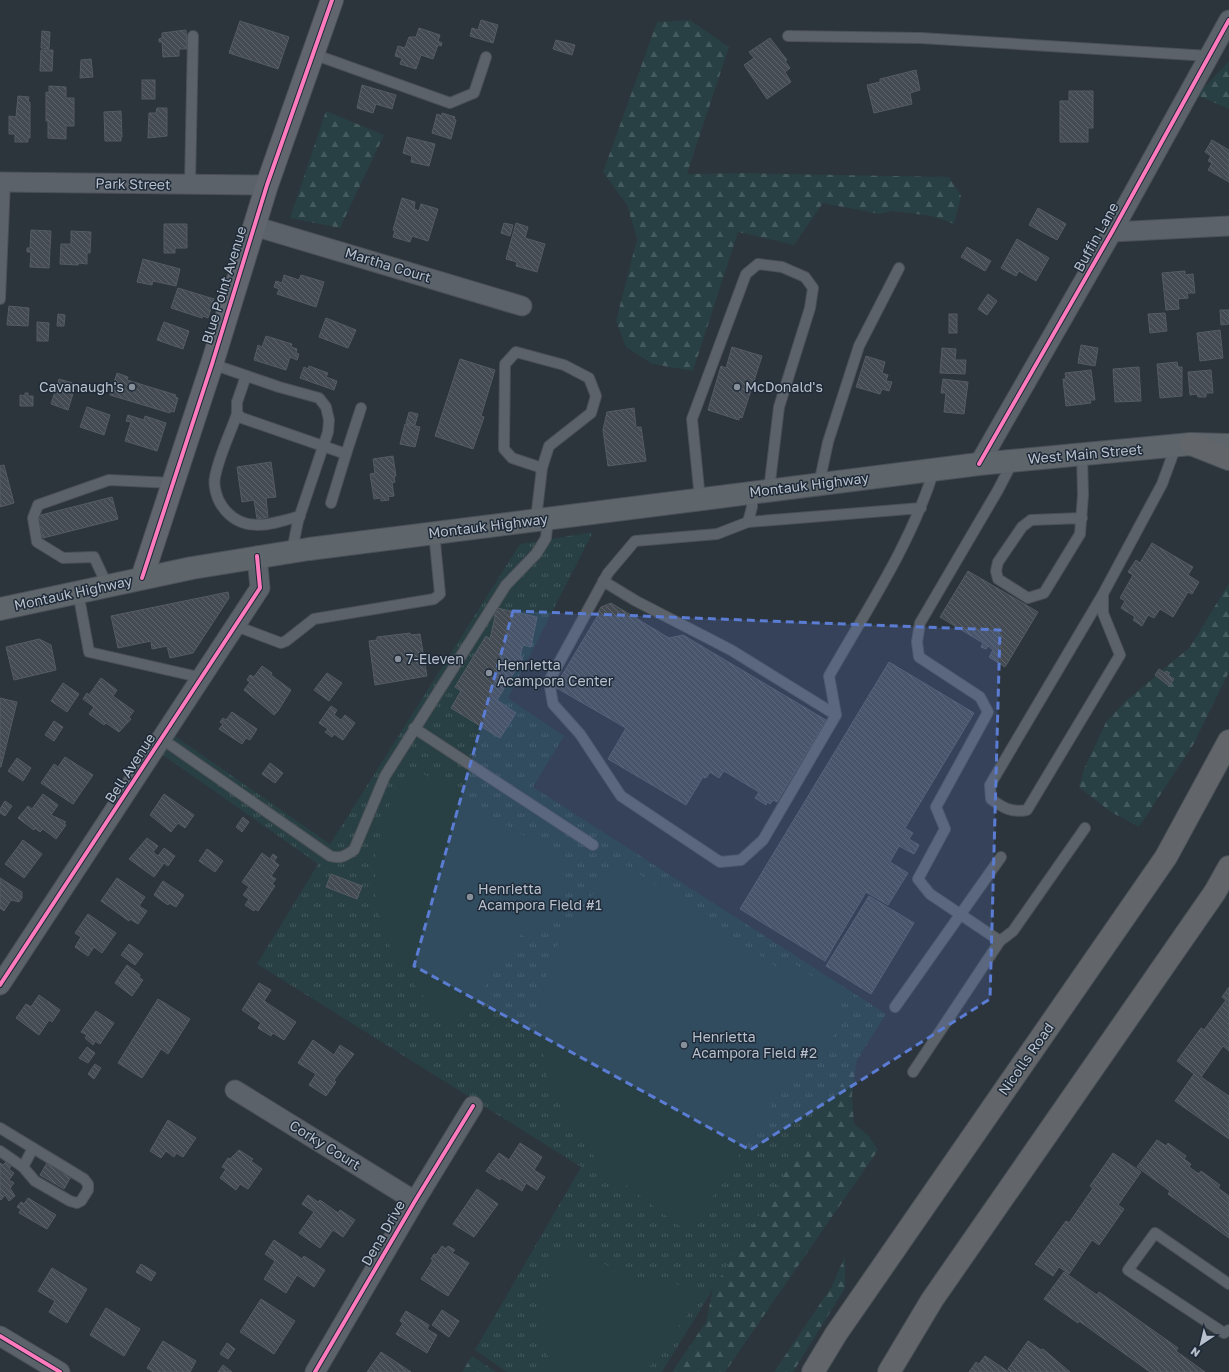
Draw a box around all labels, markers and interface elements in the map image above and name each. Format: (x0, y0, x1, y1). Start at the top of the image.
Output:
street label: Park Street (95, 174, 171, 193)
street label: Buffin Lane (1070, 199, 1122, 274)
street label: Blue Point Avenue (198, 224, 250, 346)
street label: Martha Court (343, 243, 433, 286)
place label: Cavanaugh's (39, 378, 124, 395)
place label: McDonald's (745, 378, 823, 395)
marker: Cavanaugh's (127, 382, 137, 392)
marker: McDonald's (732, 382, 742, 392)
street label: West Main Street (1027, 440, 1143, 467)
street label: Montauk Highway (748, 469, 870, 500)
street label: Montauk Highway (427, 510, 549, 541)
street label: Montauk Highway (12, 572, 134, 613)
place label: 7-Eleven (406, 650, 464, 667)
marker: 7-Eleven (393, 654, 403, 664)
place label: Henrietta Acampora Center (497, 656, 614, 689)
marker: Henrietta Acampora Center (484, 668, 494, 678)
street label: Bell Avenue (101, 730, 158, 806)
place label: Henrietta Acampora Field #1 (478, 880, 602, 913)
marker: Henrietta Acampora Field #1 (465, 892, 475, 902)
street label: Nicolls Road (994, 1019, 1057, 1098)
place label: Henrietta Acampora Field #2 (692, 1028, 817, 1061)
marker: Henrietta Acampora Field #2 (679, 1040, 689, 1050)
street label: Corky Court (287, 1116, 364, 1173)
street label: Dena Drive (357, 1197, 408, 1268)
north arrow (1181, 1324, 1221, 1364)
text: N (1188, 1345, 1202, 1360)

